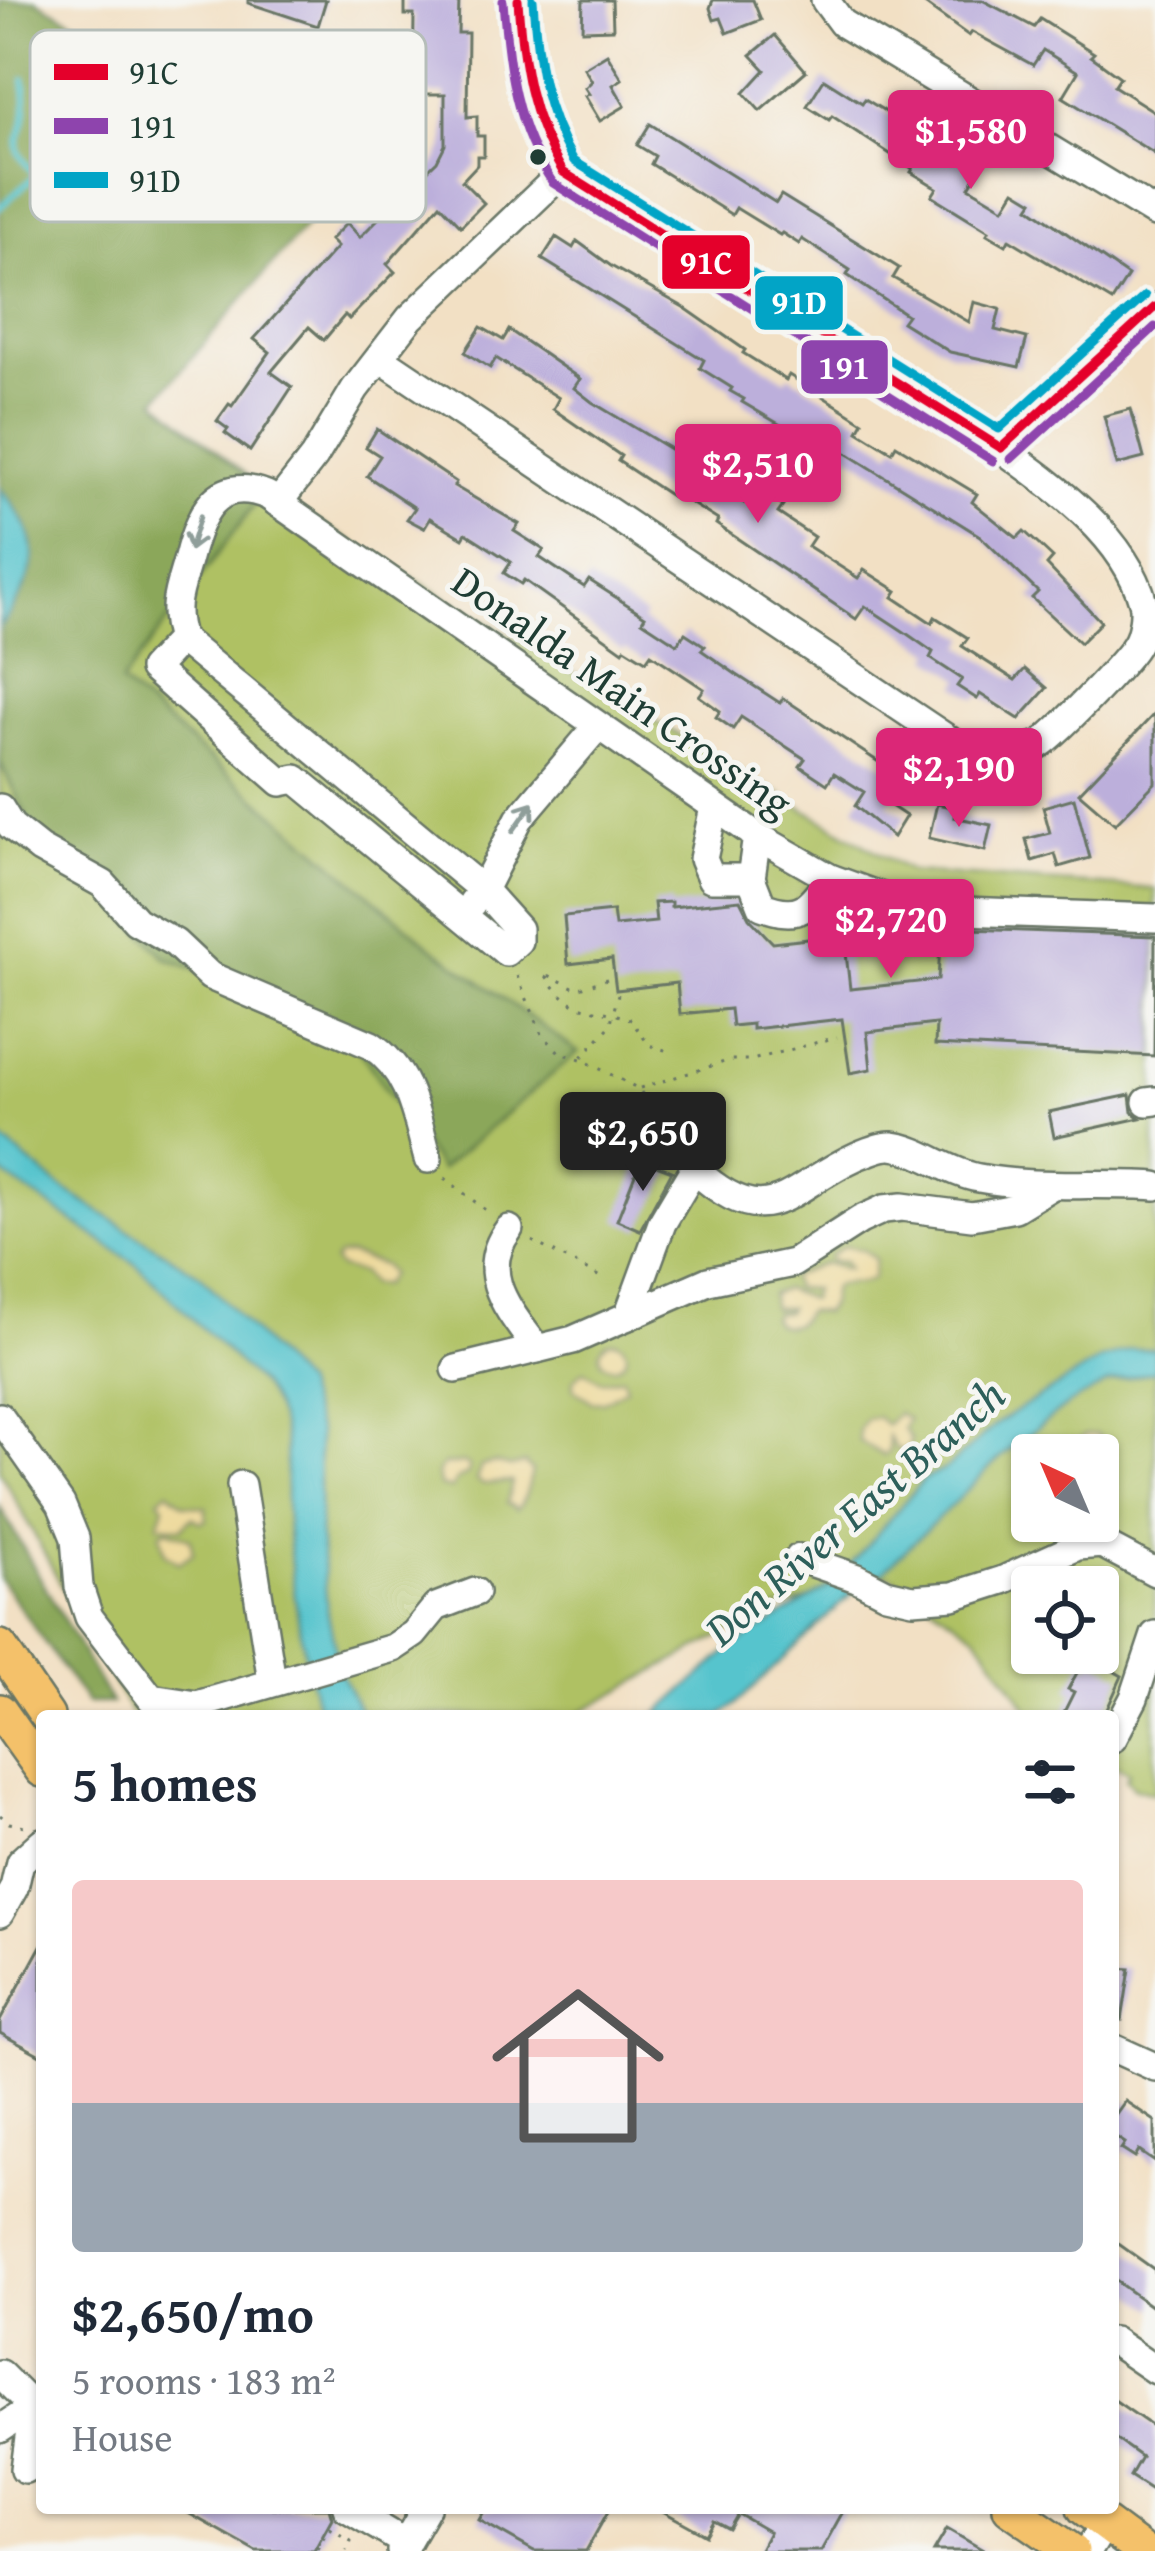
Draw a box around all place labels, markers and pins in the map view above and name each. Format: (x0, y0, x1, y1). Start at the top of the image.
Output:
pin: $1,580 (873, 90, 1069, 192)
unlabelled marker (527, 146, 549, 168)
pin: $2,510 (660, 424, 856, 526)
pin: $2,190 (861, 728, 1057, 830)
pin: $2,720 (793, 879, 989, 981)
pin: $2,650 (545, 1092, 741, 1194)

